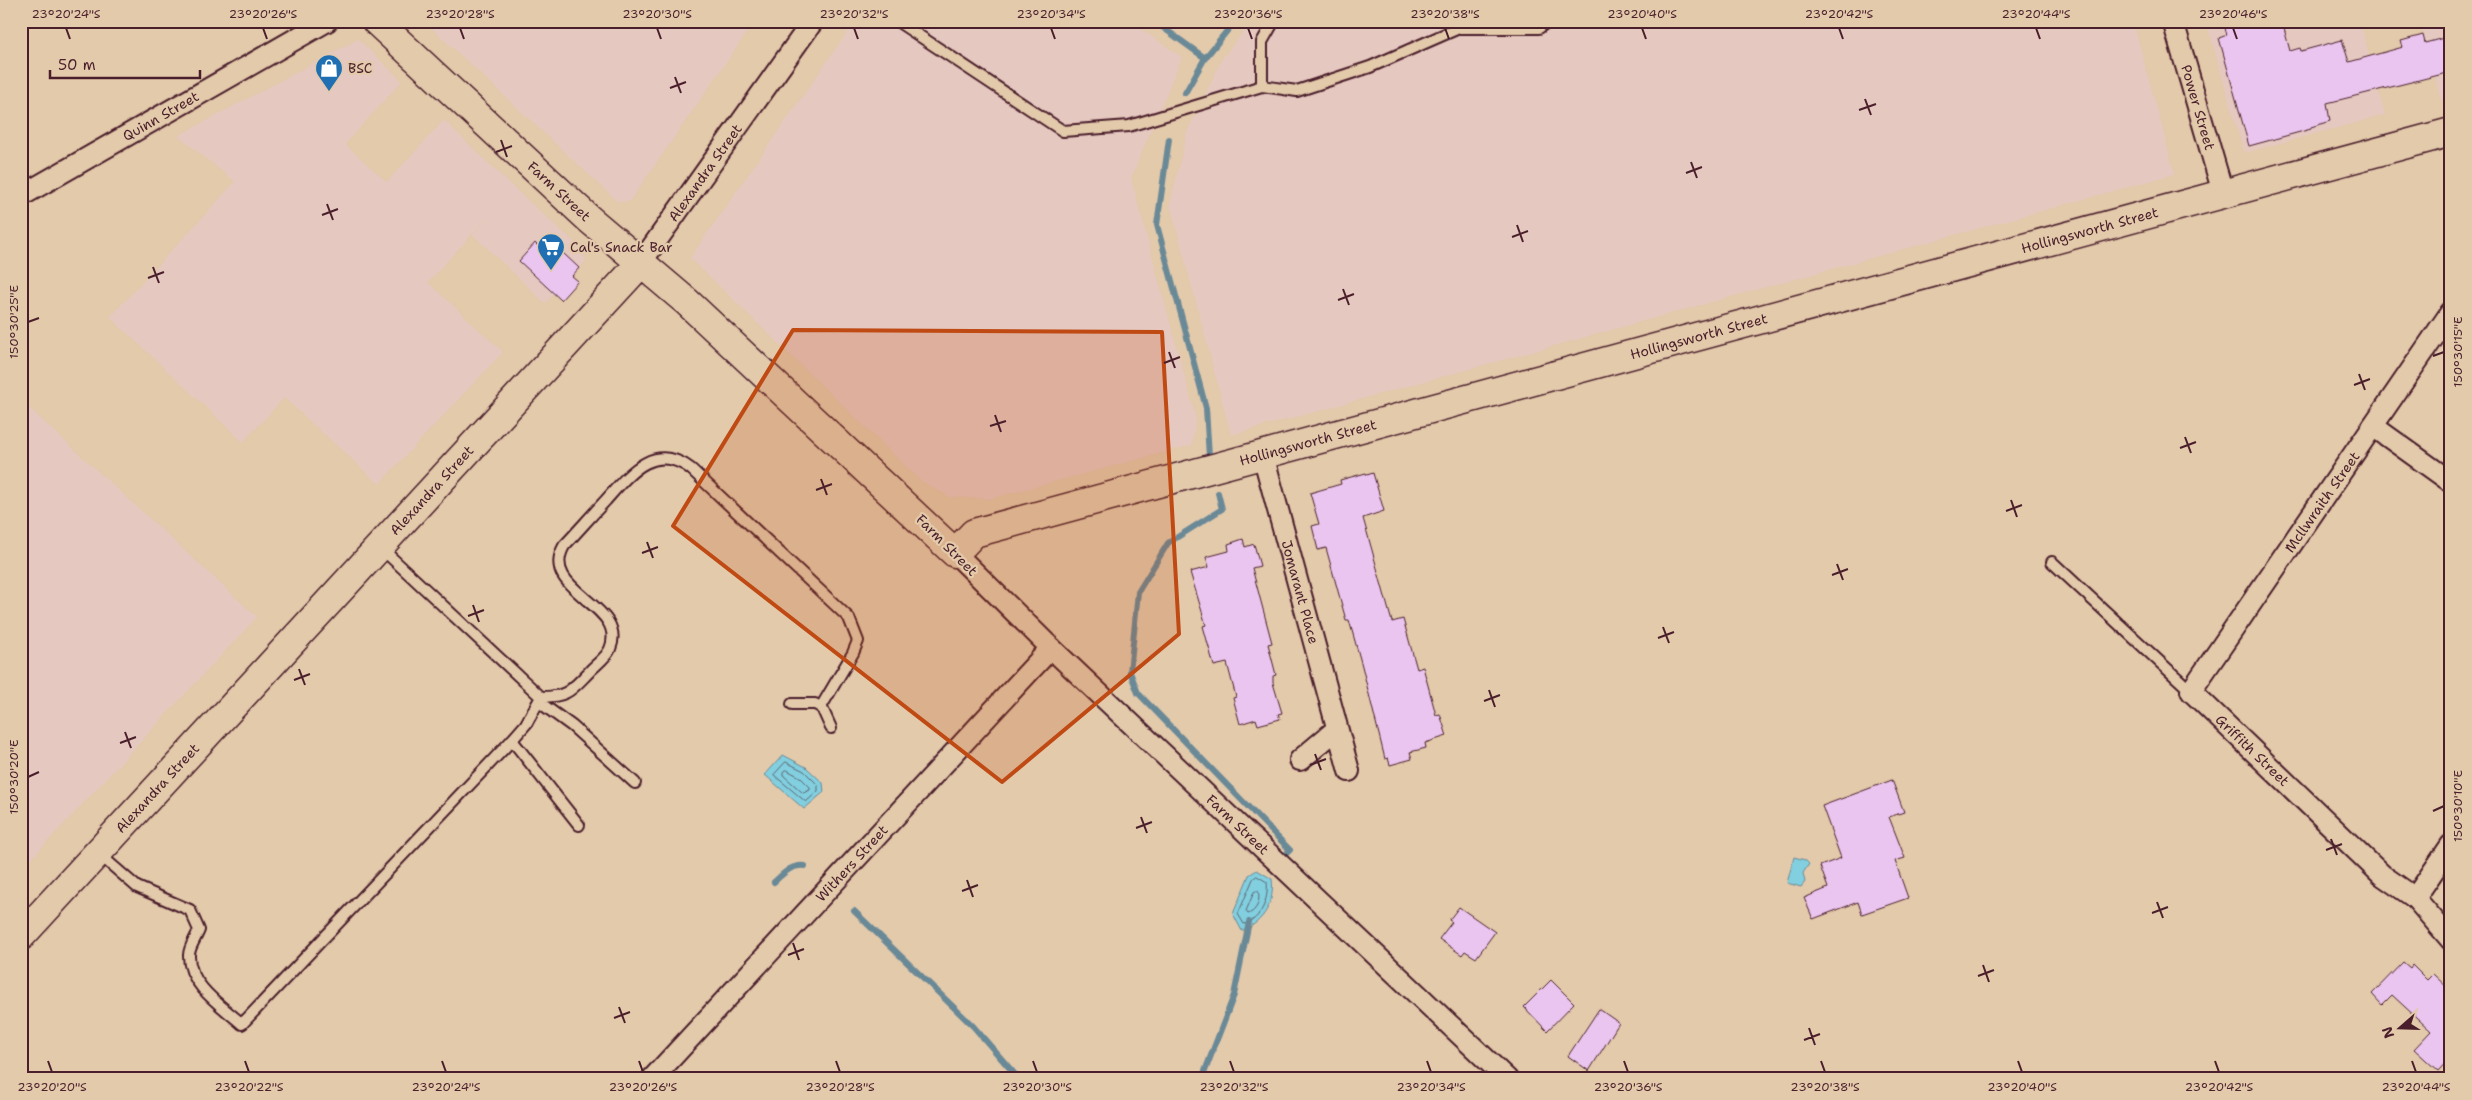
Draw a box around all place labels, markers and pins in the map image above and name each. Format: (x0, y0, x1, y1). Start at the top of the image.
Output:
shop icon: BSC (314, 53, 344, 92)
place label: BSC (348, 59, 372, 77)
supermarket icon: Cal's Snack Bar (536, 232, 566, 271)
place label: Cal's Snack Bar (570, 238, 673, 256)

